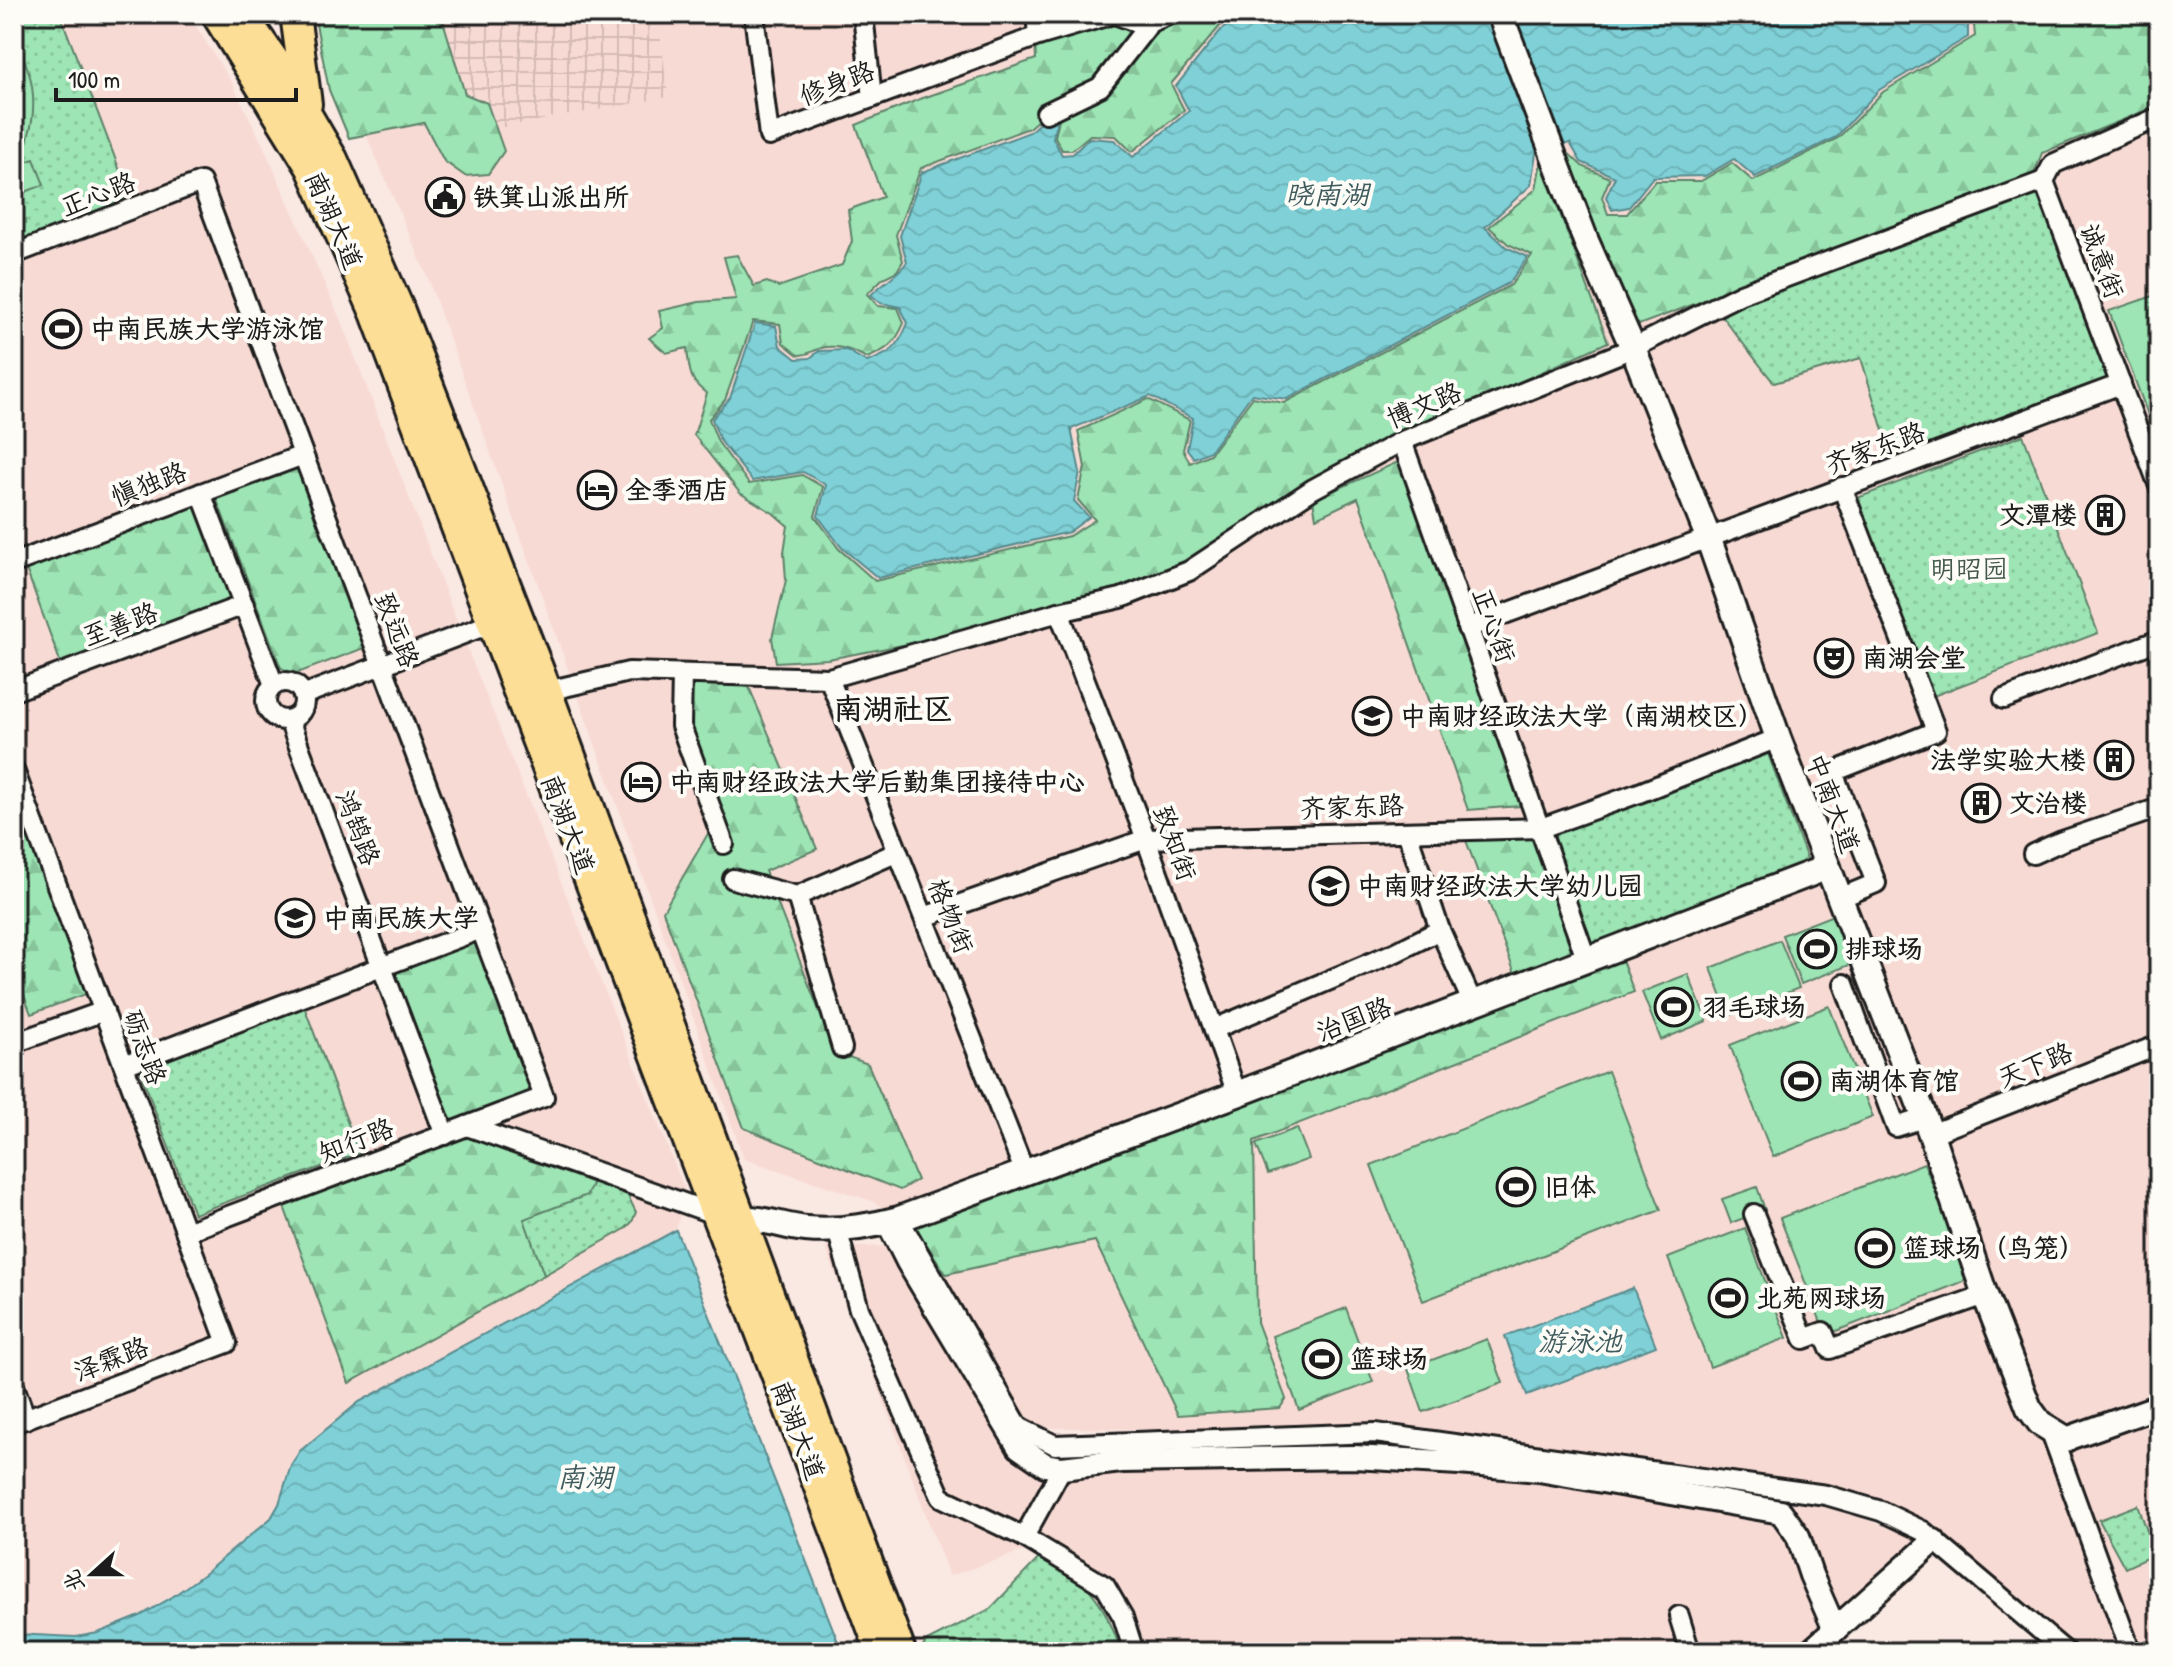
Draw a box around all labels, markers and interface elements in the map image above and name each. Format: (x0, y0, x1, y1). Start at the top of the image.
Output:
scale bar (56, 52, 296, 102)
street label: 修身路 (794, 52, 880, 113)
text: 100 m (68, 63, 120, 95)
street label: 正心路 (55, 163, 141, 224)
street label: 南湖大道 (297, 165, 372, 274)
water label: 晓南湖 (1285, 175, 1372, 213)
public building icon: 铁箕山派出所 (424, 176, 466, 218)
place label: 铁箕山派出所 (473, 179, 629, 214)
street label: 诚意街 (2072, 218, 2133, 304)
sports icon: 中南民族大学游泳馆 (41, 308, 83, 350)
place label: 中南民族大学游泳馆 (90, 311, 324, 346)
street label: 博文路 (1381, 373, 1467, 436)
street label: 齐家东路 (1820, 413, 1930, 482)
street label: 慎独路 (106, 453, 192, 514)
hotel icon: 全季酒店 (576, 469, 618, 511)
place label: 全季酒店 (625, 472, 729, 507)
building icon: 文潭楼 (2084, 494, 2126, 536)
place label: 文潭楼 (1999, 497, 2077, 532)
park label: 明昭园 (1930, 551, 2008, 586)
street label: 正心街 (1465, 582, 1524, 667)
street label: 致远路 (367, 587, 428, 673)
street label: 至善路 (77, 594, 162, 653)
theatre icon: 南湖会堂 (1813, 637, 1855, 679)
place label: 南湖会堂 (1862, 640, 1966, 675)
district label: 南湖社区 (833, 688, 953, 728)
school or university icon: 中南财经政法大学（南湖校区） (1351, 695, 1393, 737)
place label: 中南财经政法大学（南湖校区） (1400, 698, 1764, 733)
building icon: 法学实验大楼 (2093, 739, 2135, 781)
place label: 法学实验大楼 (1930, 742, 2086, 777)
street label: 中南大道 (1798, 748, 1868, 858)
hotel icon: 中南财经政法大学后勤集团接待中心 (620, 761, 662, 803)
place label: 中南财经政法大学后勤集团接待中心 (669, 764, 1085, 799)
street label: 南湖大道 (533, 769, 603, 879)
building icon: 文治楼 (1960, 782, 2002, 824)
street label: 鸿鹄路 (328, 785, 389, 871)
place label: 文治楼 (2009, 785, 2087, 820)
street label: 齐家东路 (1299, 787, 1405, 826)
street label: 致知街 (1146, 800, 1205, 885)
school or university icon: 中南财经政法大学幼儿园 (1308, 865, 1350, 907)
place label: 中南财经政法大学幼儿园 (1357, 868, 1643, 903)
street label: 格物街 (921, 873, 982, 959)
school or university icon: 中南民族大学 (274, 897, 316, 939)
place label: 中南民族大学 (323, 900, 479, 935)
sports icon: 排球场 (1796, 928, 1838, 970)
place label: 排球场 (1845, 931, 1923, 966)
sports icon: 羽毛球场 (1653, 986, 1695, 1028)
street label: 治国路 (1311, 988, 1397, 1049)
place label: 羽毛球场 (1702, 989, 1806, 1024)
street label: 砺志路 (116, 1004, 175, 1089)
street label: 天下路 (1992, 1034, 2078, 1095)
sports icon: 南湖体育馆 (1780, 1060, 1822, 1102)
place label: 南湖体育馆 (1829, 1063, 1959, 1098)
street label: 知行路 (313, 1109, 399, 1170)
sports icon: 旧体 (1495, 1166, 1537, 1208)
place label: 旧体 (1544, 1169, 1596, 1204)
sports icon: 篮球场（鸟笼） (1854, 1227, 1896, 1269)
place label: 篮球场（鸟笼） (1903, 1230, 2085, 1265)
sports icon: 北苑网球场 (1707, 1277, 1749, 1319)
place label: 北苑网球场 (1756, 1280, 1886, 1315)
water label: 游泳池 (1538, 1322, 1623, 1360)
street label: 泽霖路 (68, 1328, 154, 1389)
sports icon: 篮球场 (1301, 1338, 1343, 1380)
place label: 篮球场 (1350, 1341, 1428, 1376)
street label: 南湖大道 (763, 1375, 833, 1485)
water label: 南湖 (557, 1458, 616, 1496)
north arrow (52, 1534, 132, 1614)
text: 北 (55, 1566, 91, 1597)

